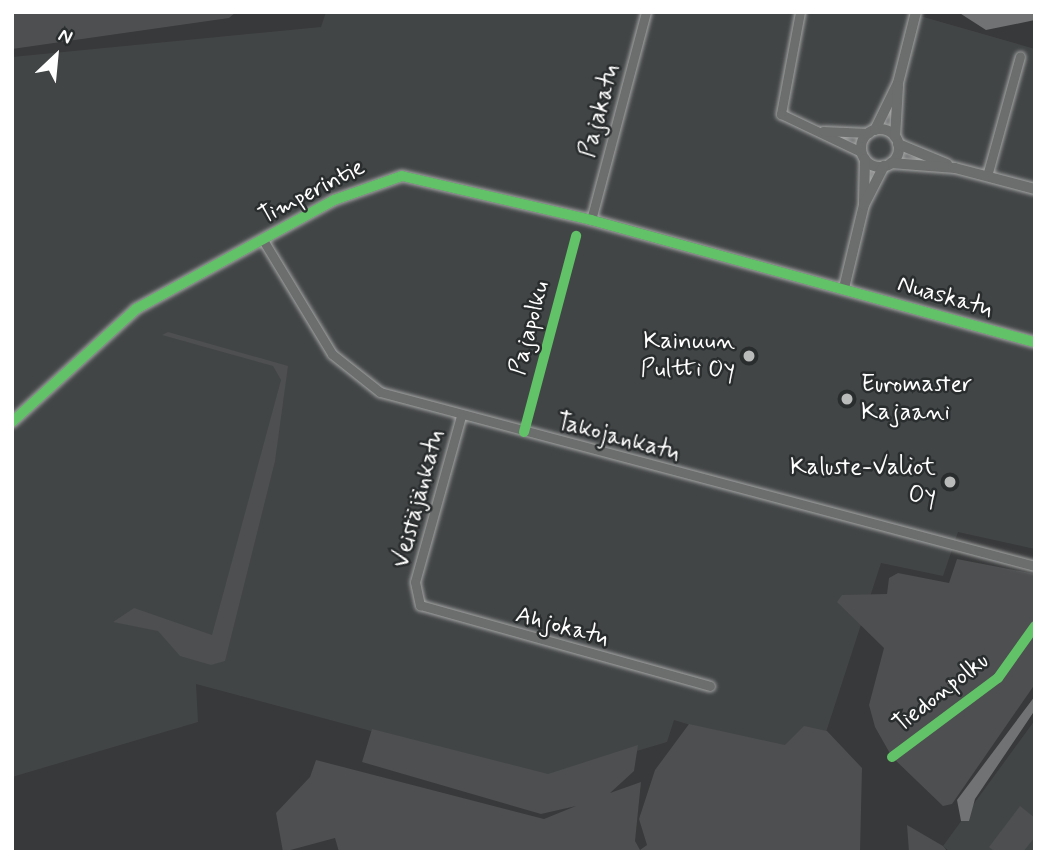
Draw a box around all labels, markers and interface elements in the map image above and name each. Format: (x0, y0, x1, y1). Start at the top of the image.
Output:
north arrow (21, 21, 91, 91)
text: N (54, 23, 77, 51)
street label: Pajakatu (574, 61, 626, 161)
street label: Timperintie (254, 153, 370, 231)
street label: Nuaskatu (894, 270, 996, 324)
street label: Pajapolku (504, 278, 556, 378)
place label: Kainuun Pultti Oy (640, 328, 735, 384)
marker: Kainuun Pultti Oy (741, 348, 757, 364)
place label: Euromaster Kajaani (861, 371, 972, 427)
marker: Euromaster Kajaani (839, 391, 855, 407)
street label: Takojankatu (553, 408, 683, 468)
street label: Veistäjänkatu (387, 427, 451, 571)
place label: Kaluste-Valiot Oy (790, 454, 936, 510)
marker: Kaluste-Valiot Oy (942, 474, 958, 490)
street label: Ahjokatu (512, 601, 612, 653)
street label: Tiedonpolku (887, 647, 995, 739)

